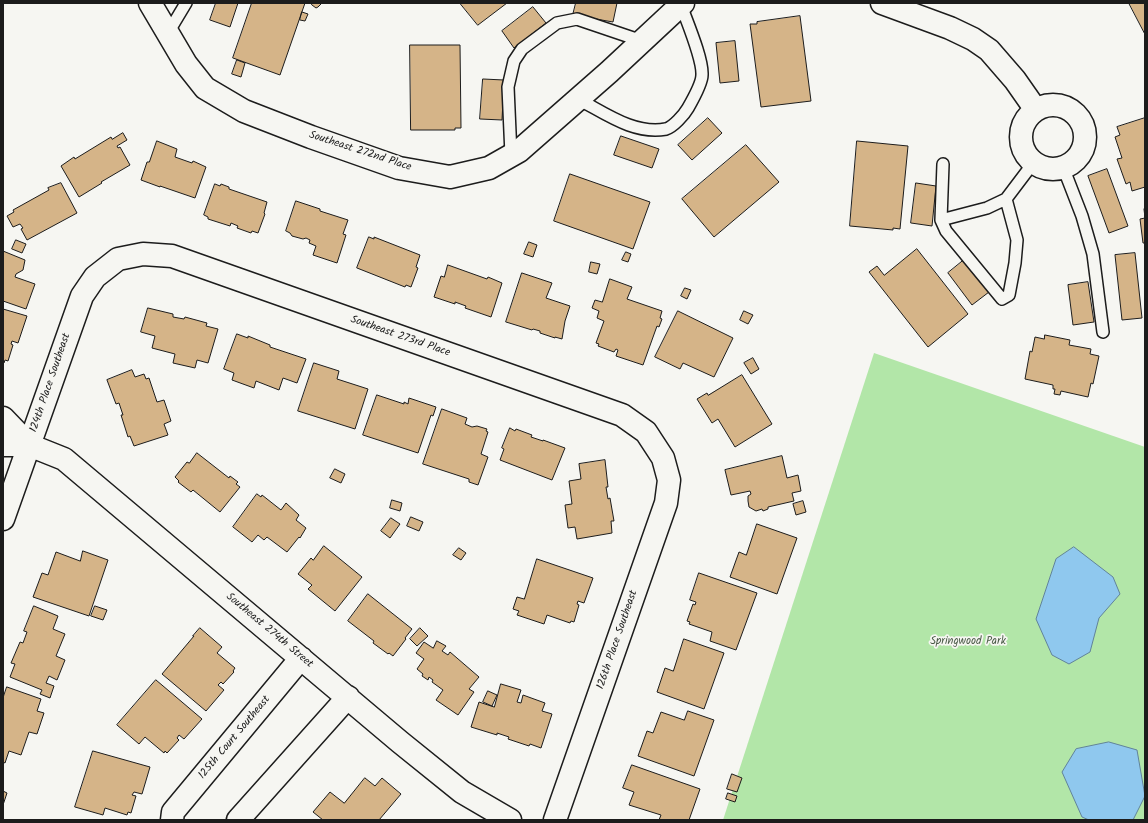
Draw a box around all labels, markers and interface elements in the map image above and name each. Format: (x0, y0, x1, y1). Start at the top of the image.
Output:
street label: Southeast 272nd Place (307, 129, 413, 175)
street label: Southeast 273rd Place (348, 314, 452, 360)
street label: 124th Place Southeast (28, 332, 74, 434)
street label: 126th Place Southeast (595, 589, 641, 691)
street label: Southeast 274th Street (223, 591, 315, 671)
park label: Springwood Park (930, 635, 1006, 649)
street label: 125th Court Southeast (196, 694, 274, 782)

